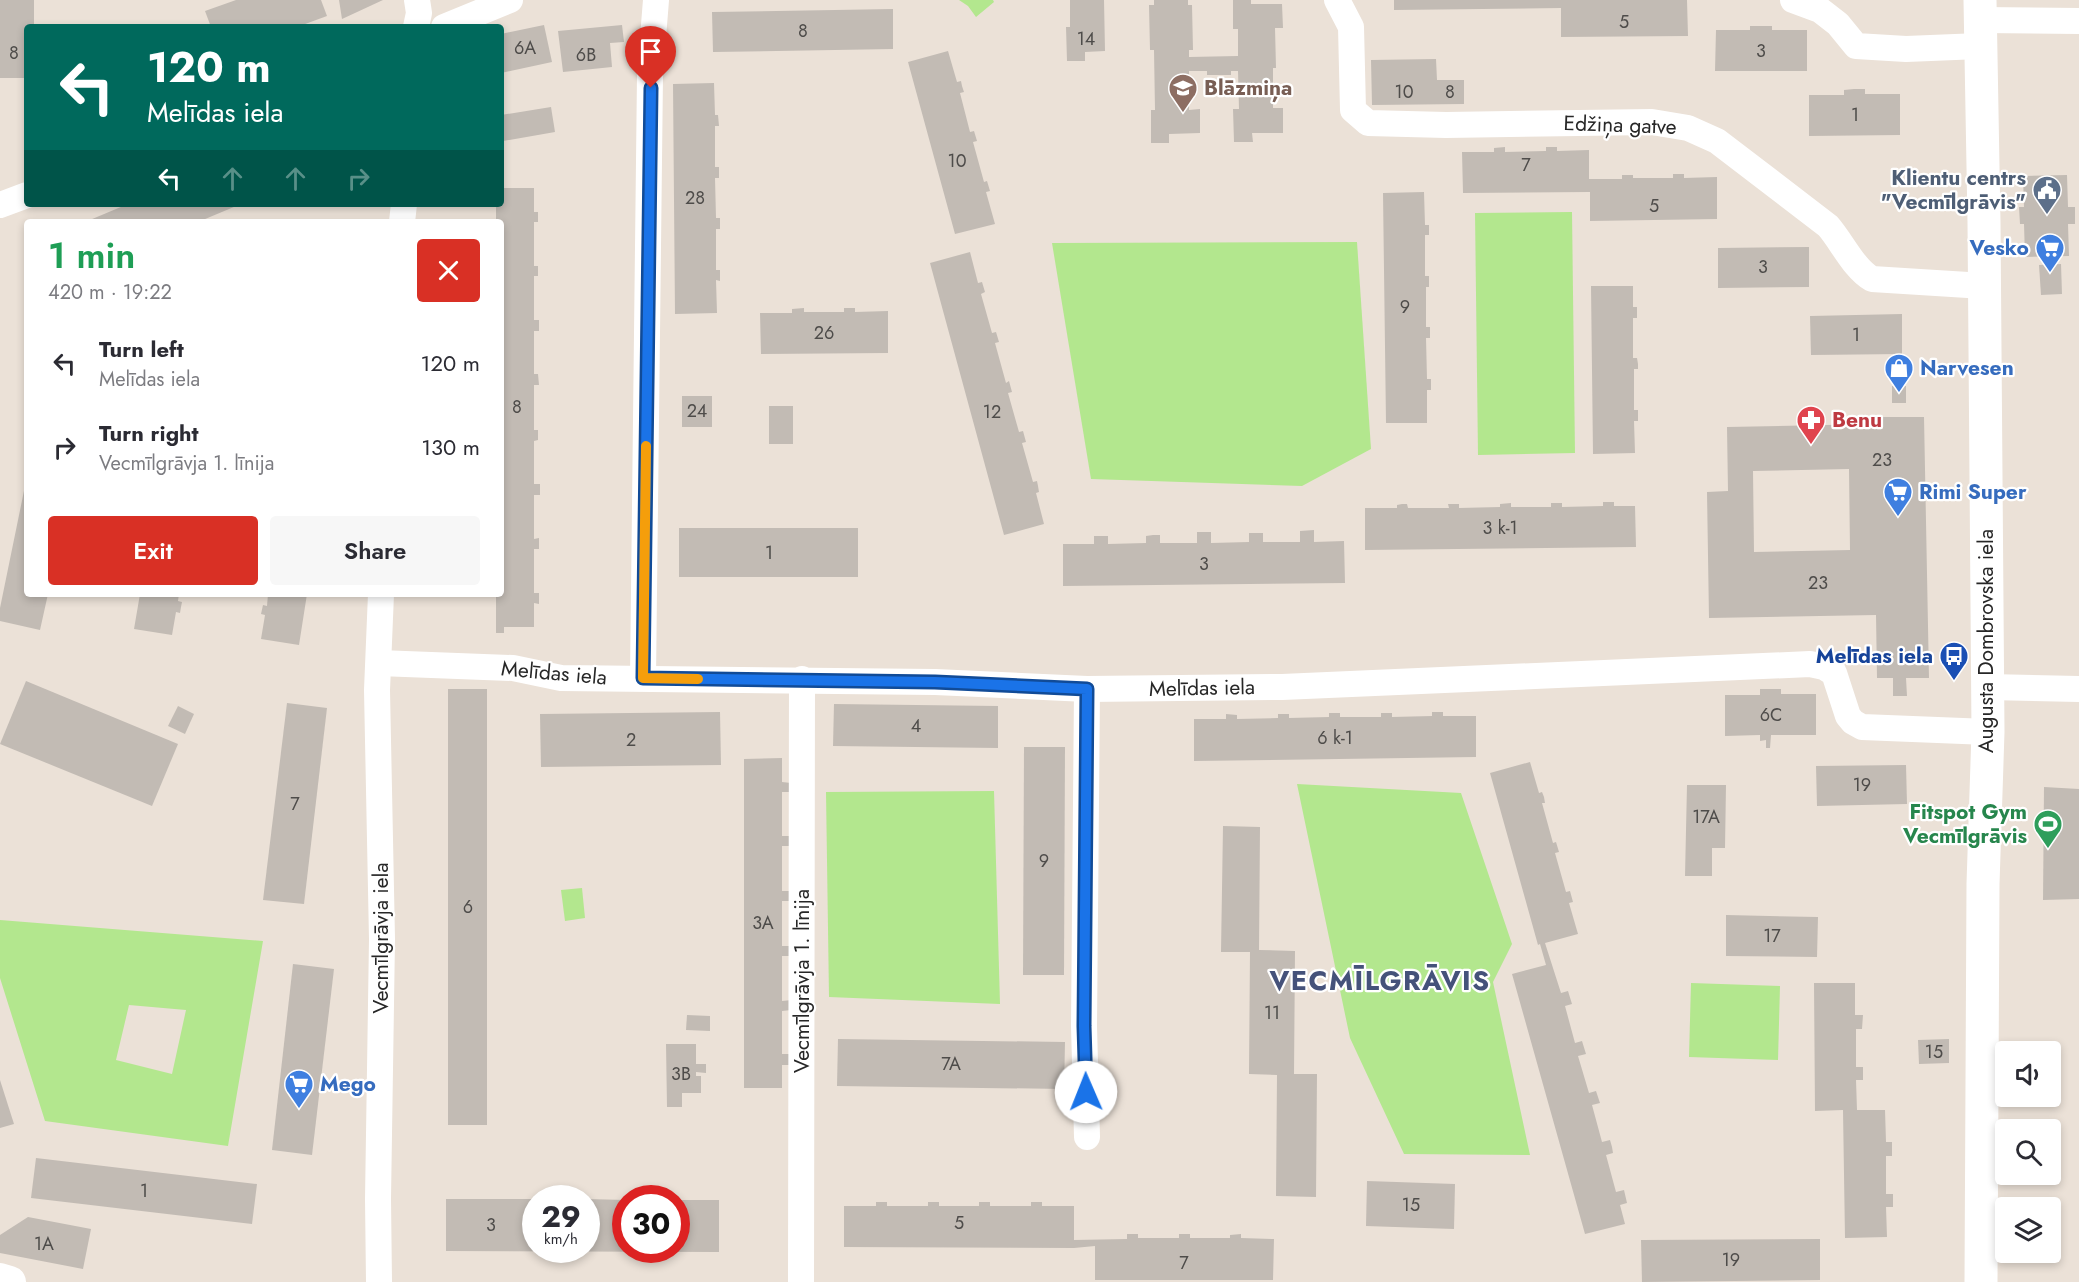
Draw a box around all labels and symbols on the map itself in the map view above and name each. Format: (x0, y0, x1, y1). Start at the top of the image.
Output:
house number: 5 (1619, 9, 1629, 35)
house number: 8 (798, 18, 808, 44)
pin (625, 26, 676, 88)
house number: 14 (1077, 26, 1095, 52)
house number: 6A (514, 35, 536, 61)
house number: 3 (1756, 38, 1766, 64)
house number: 8 (9, 40, 19, 66)
house number: 6B (576, 42, 596, 68)
school or university icon: Blāzmiņa (1167, 72, 1199, 114)
place label: Blāzmiņa (1204, 73, 1292, 103)
house number: 10 (1395, 79, 1414, 105)
house number: 8 (1445, 79, 1455, 105)
house number: 1 (1851, 102, 1859, 128)
street label: Edžiņa gatve (1563, 108, 1677, 142)
house number: 10 (948, 148, 967, 174)
house number: 7 (1521, 152, 1531, 178)
place label: Klientu centrs "Vecmīlgrāvis" (1881, 163, 2026, 217)
public building icon: Klientu centrs "Vecmīlgrāvis" (2031, 174, 2063, 216)
house number: 28 (685, 185, 705, 211)
house number: 5 (1649, 193, 1659, 219)
supermarket icon: Vesko (2034, 232, 2066, 274)
place label: Vesko (1968, 233, 2029, 263)
house number: 3 (1758, 254, 1768, 280)
house number: 9 (1400, 294, 1410, 320)
house number: 26 (814, 320, 834, 346)
house number: 1 (1852, 322, 1860, 348)
shop icon: Narvesen (1883, 352, 1915, 394)
place label: Narvesen (1920, 353, 2014, 383)
house number: 8 (512, 394, 522, 420)
house number: 24 (687, 398, 707, 424)
house number: 12 (983, 399, 1001, 425)
pharmacy icon: Benu (1795, 404, 1827, 446)
place label: Benu (1832, 405, 1882, 435)
house number: 23 (1872, 447, 1892, 473)
supermarket icon: Rimi Super (1882, 476, 1914, 518)
place label: Rimi Super (1919, 477, 2027, 507)
house number: 3 k-1 (1482, 515, 1518, 541)
street label: Augusta Dombrovska iela (1971, 529, 2001, 753)
house number: 1 (765, 540, 773, 566)
house number: 3 (1199, 551, 1209, 577)
house number: 23 (1808, 570, 1828, 596)
bus stop icon: Melīdas iela (1938, 640, 1970, 682)
place label: Melīdas iela (1816, 641, 1933, 671)
street label: Melīdas iela (500, 653, 608, 693)
street label: Melīdas iela (1149, 672, 1255, 704)
house number: 6C (1760, 702, 1782, 728)
house number: 4 (911, 713, 921, 739)
house number: 6 k-1 (1317, 725, 1353, 751)
house number: 2 (626, 727, 636, 753)
house number: 19 (1853, 772, 1871, 798)
house number: 7 (290, 791, 300, 817)
place label: Fitspot Gym Vecmīlgrāvis (1902, 797, 2027, 851)
house number: 17A (1692, 804, 1720, 830)
sports icon: Fitspot Gym Vecmīlgrāvis (2032, 808, 2064, 850)
house number: 9 (1039, 848, 1049, 874)
street label: Vecmīlgrāvja iela (366, 862, 396, 1014)
street label: Vecmīlgrāvja 1. līnija (787, 889, 817, 1073)
house number: 6 (463, 894, 473, 920)
house number: 3A (752, 910, 774, 936)
house number: 17 (1763, 923, 1781, 949)
district label: VECMĪLGRĀVIS (1268, 961, 1491, 1000)
house number: 11 (1264, 1000, 1280, 1026)
house number: 15 (1925, 1039, 1943, 1065)
house number: 7A (941, 1051, 961, 1077)
position arrow (1054, 1060, 1118, 1124)
house number: 3B (671, 1061, 691, 1087)
supermarket icon: Mego (283, 1068, 315, 1110)
place label: Mego (320, 1069, 376, 1099)
house number: 1 (140, 1178, 148, 1204)
speed limit sign: 30 (612, 1185, 690, 1263)
house number: 15 (1402, 1192, 1420, 1218)
house number: 5 (954, 1210, 964, 1236)
house number: 3 (486, 1212, 496, 1238)
house number: 1A (34, 1231, 54, 1257)
house number: 19 (1722, 1247, 1740, 1273)
house number: 7 (1179, 1250, 1189, 1276)

